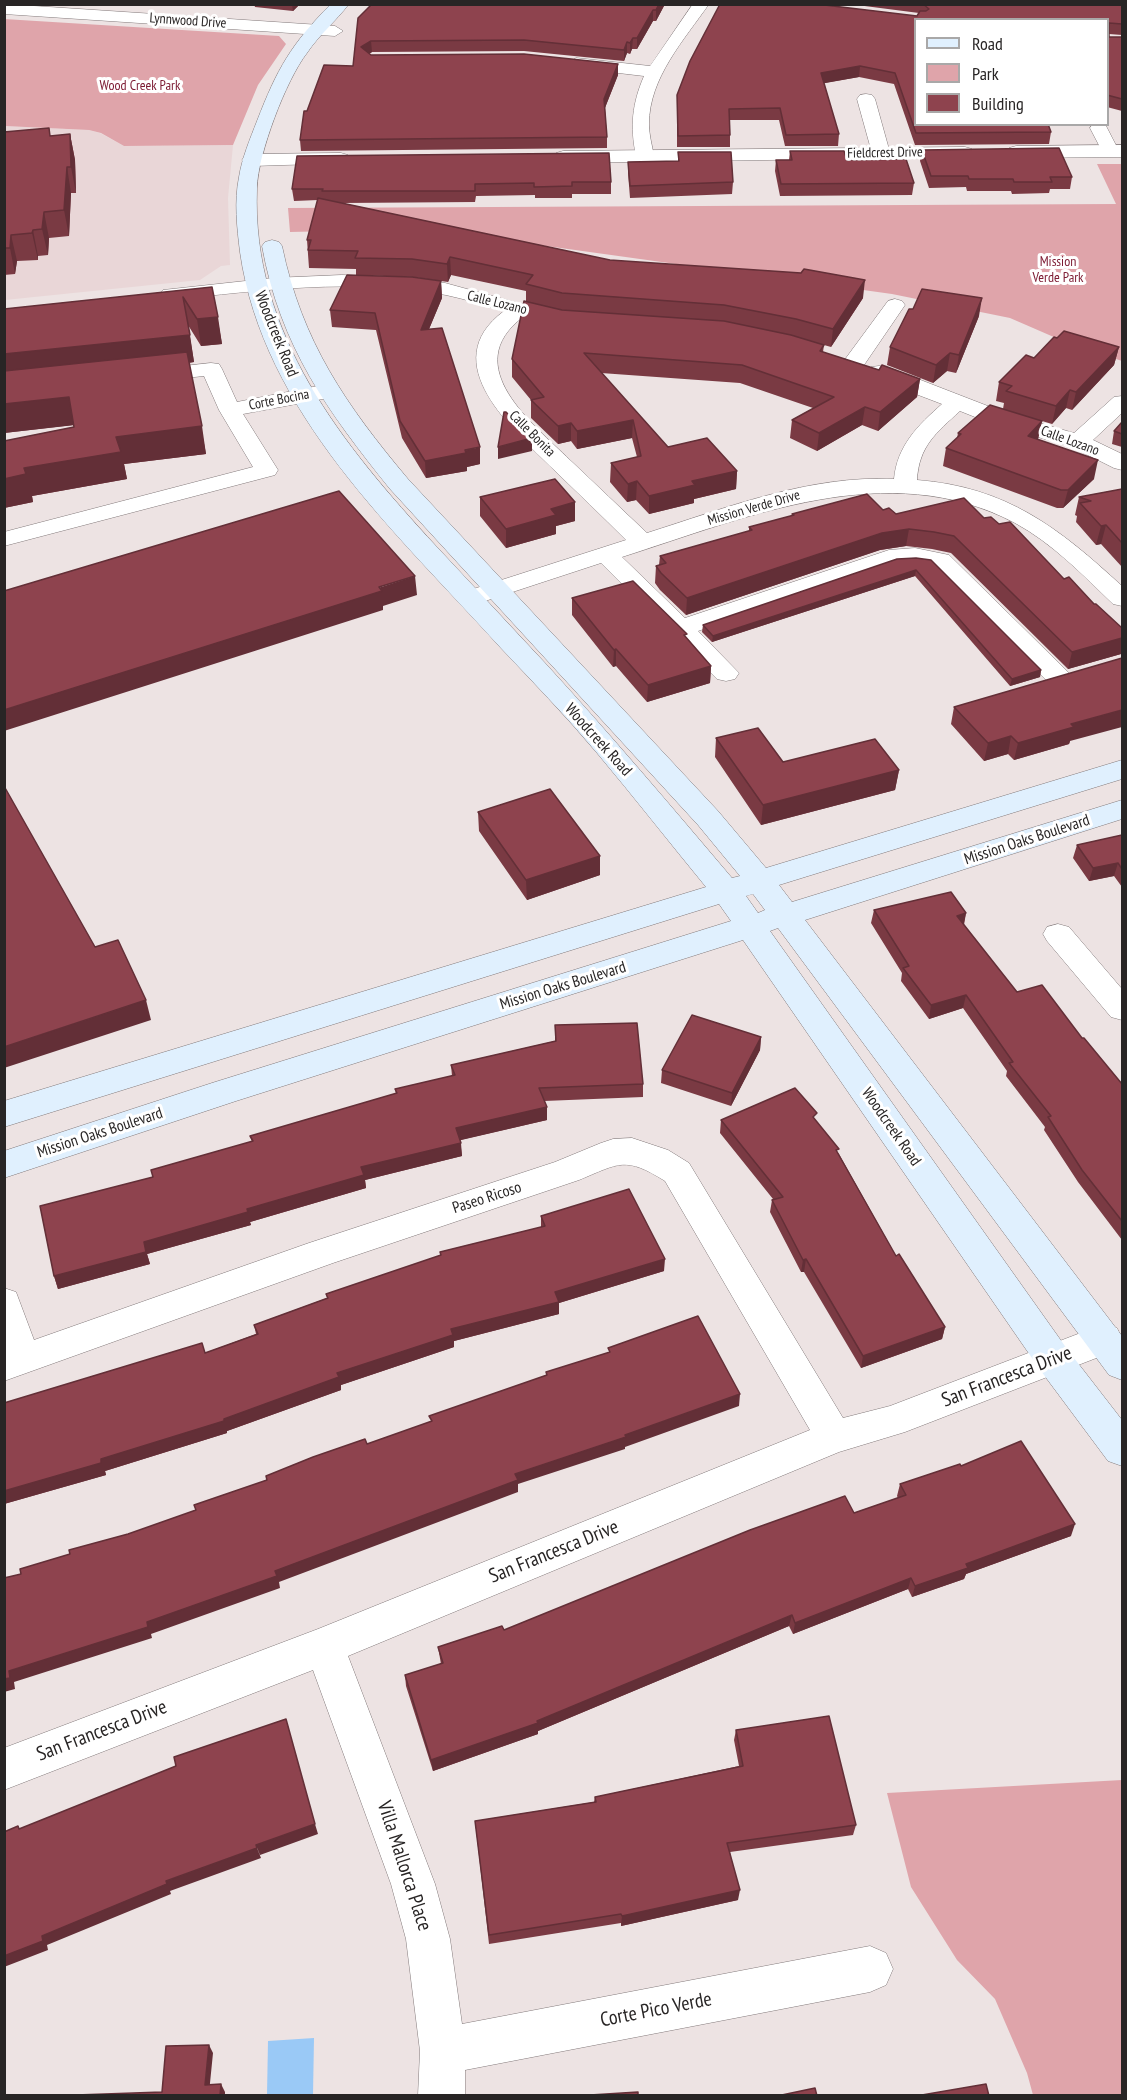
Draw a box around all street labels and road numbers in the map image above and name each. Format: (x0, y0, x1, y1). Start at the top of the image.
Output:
street label: Lynnwood Drive (149, 10, 227, 32)
street label: Fieldcrest Drive (847, 144, 923, 162)
street label: Calle Lozano (465, 287, 529, 319)
street label: Woodcreek Road (250, 288, 302, 380)
street label: Corte Bocina (247, 386, 311, 414)
street label: Calle Bonita (505, 407, 559, 461)
street label: Calle Lozano (1038, 423, 1102, 459)
street label: Mission Verde Drive (706, 487, 802, 529)
street label: Woodcreek Road (560, 700, 636, 780)
street label: Mission Oaks Boulevard (962, 811, 1092, 869)
street label: Mission Oaks Boulevard (498, 958, 628, 1014)
street label: Woodcreek Road (857, 1084, 925, 1170)
street label: Mission Oaks Boulevard (35, 1104, 165, 1162)
street label: Paseo Ricoso (450, 1178, 524, 1218)
street label: San Francesca Drive (938, 1341, 1076, 1413)
street label: San Francesca Drive (486, 1515, 622, 1589)
street label: San Francesca Drive (33, 1695, 171, 1767)
street label: Villa Mallorca Place (372, 1798, 436, 1934)
street label: Corte Pico Verde (598, 1987, 714, 2033)

